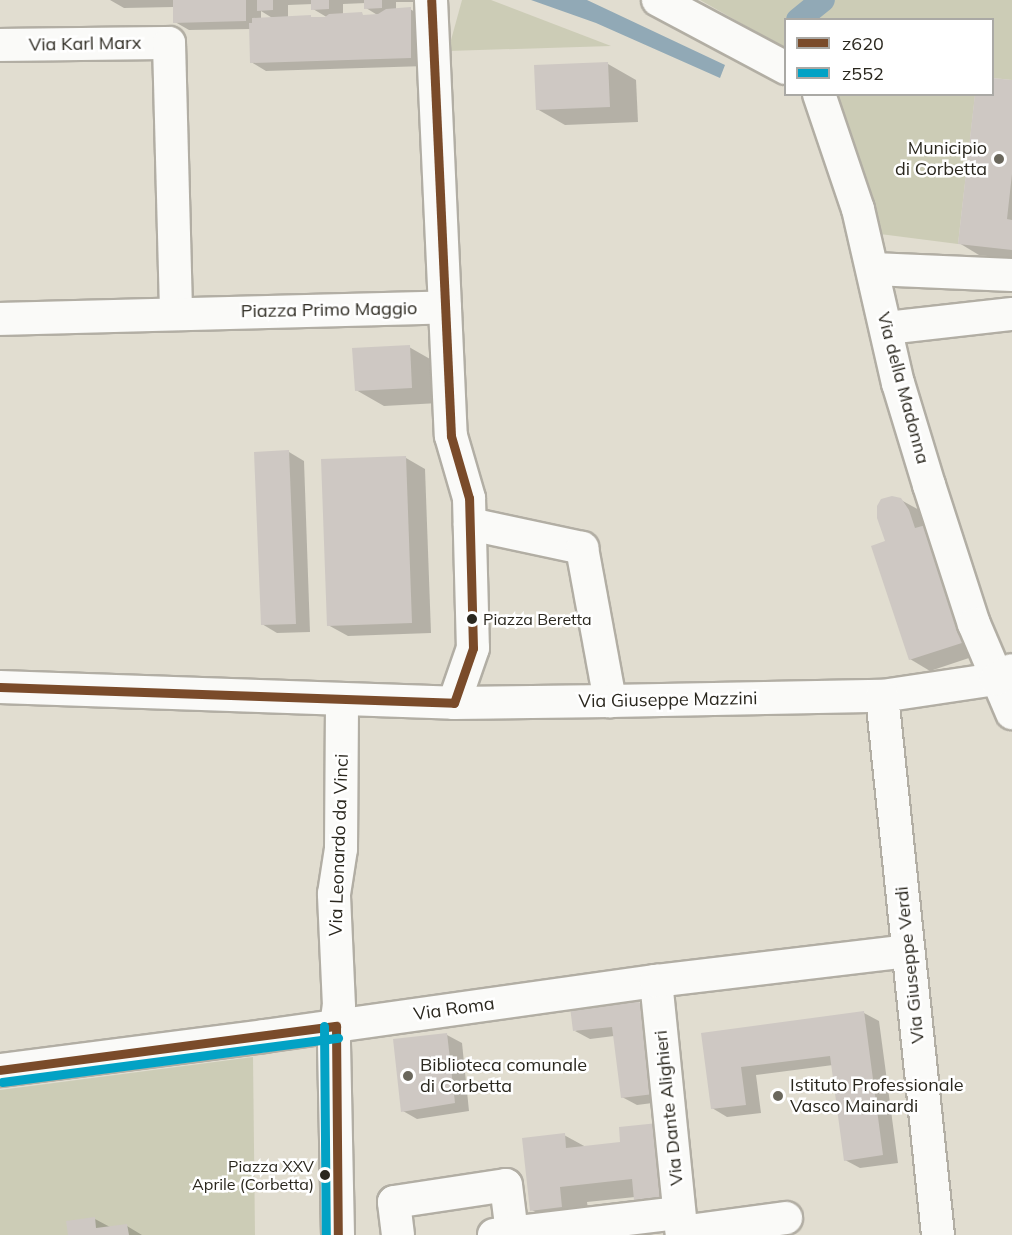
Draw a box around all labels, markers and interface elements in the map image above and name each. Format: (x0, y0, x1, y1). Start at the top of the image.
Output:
legend (784, 18, 994, 96)
street label: Via Karl Marx (29, 32, 141, 56)
text: z620 (842, 32, 884, 55)
text: z552 (842, 62, 884, 85)
place label: Municipio di Corbetta (895, 138, 987, 180)
marker: Municipio di Corbetta (992, 152, 1006, 166)
street label: Piazza Primo Maggio (241, 298, 417, 322)
street label: Via della Madonna (872, 310, 934, 466)
place label: Piazza Beretta (483, 609, 592, 629)
marker: Piazza Beretta (466, 613, 478, 625)
street label: Via Giuseppe Mazzini (578, 688, 758, 712)
street label: Via Leonardo da Vinci (325, 753, 353, 937)
street label: Via Giuseppe Verdi (891, 885, 929, 1045)
street label: Via Roma (412, 993, 496, 1025)
street label: Via Dante Alighieri (650, 1029, 688, 1187)
place label: Biblioteca comunale di Corbetta (420, 1055, 587, 1098)
marker: Biblioteca comunale di Corbetta (401, 1069, 415, 1083)
place label: Istituto Professionale Vasco Mainardi (790, 1075, 964, 1118)
marker: Istituto Professionale Vasco Mainardi (771, 1089, 785, 1103)
place label: Piazza XXV Aprile (Corbetta) (192, 1156, 314, 1194)
marker: Piazza XXV Aprile (Corbetta) (319, 1169, 331, 1181)

